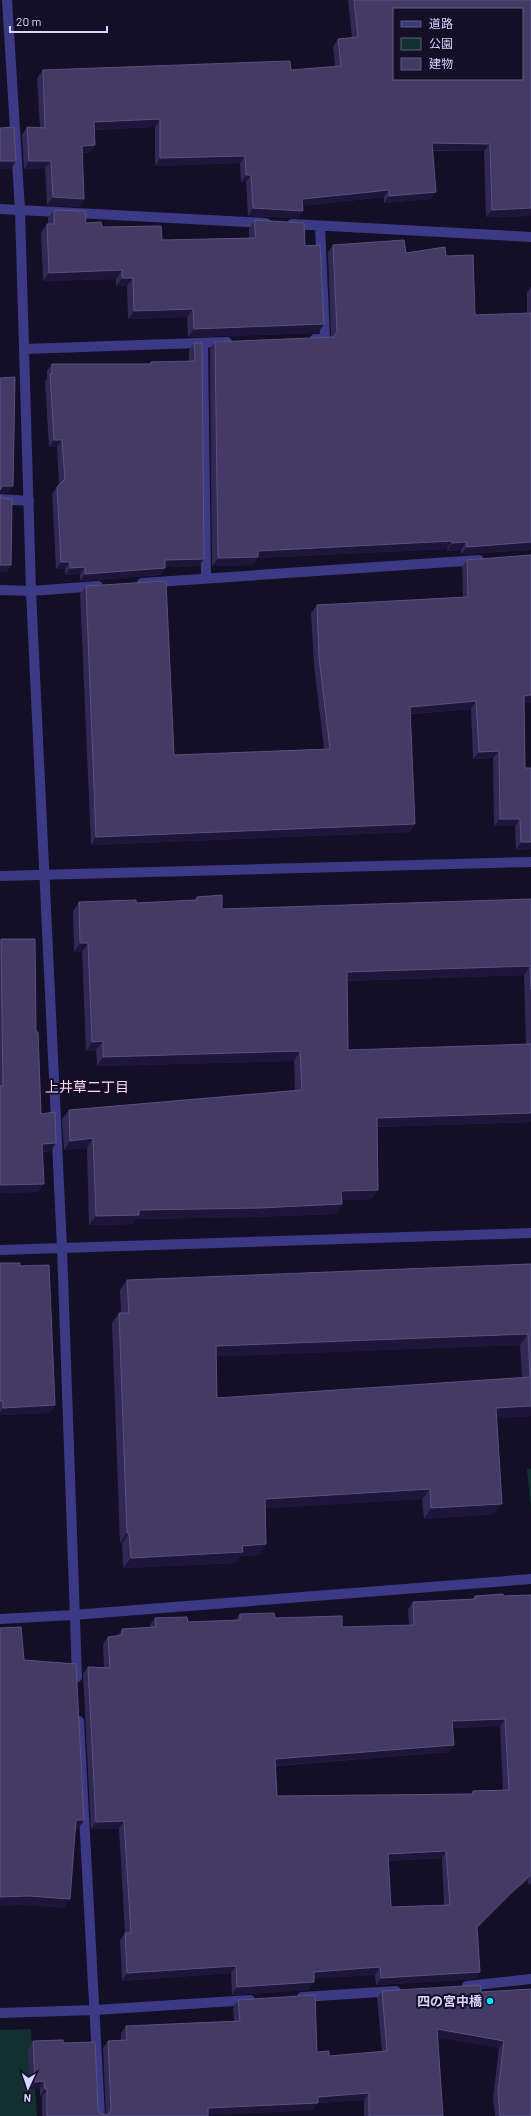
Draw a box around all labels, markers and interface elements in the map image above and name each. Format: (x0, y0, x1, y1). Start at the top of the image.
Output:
scale bar (10, 8, 107, 34)
legend (393, 8, 523, 80)
text: 20 m (16, 14, 42, 28)
text: 道路 (429, 16, 453, 30)
text: 公園 (429, 36, 453, 50)
text: 建物 (429, 56, 453, 70)
district label: 上井草二丁目 (45, 1078, 129, 1095)
place label: 四の宮中橋 (417, 1993, 482, 2009)
marker: 四の宮中橋 (485, 1996, 495, 2006)
north arrow (8, 2068, 48, 2108)
text: N (23, 2092, 31, 2105)

